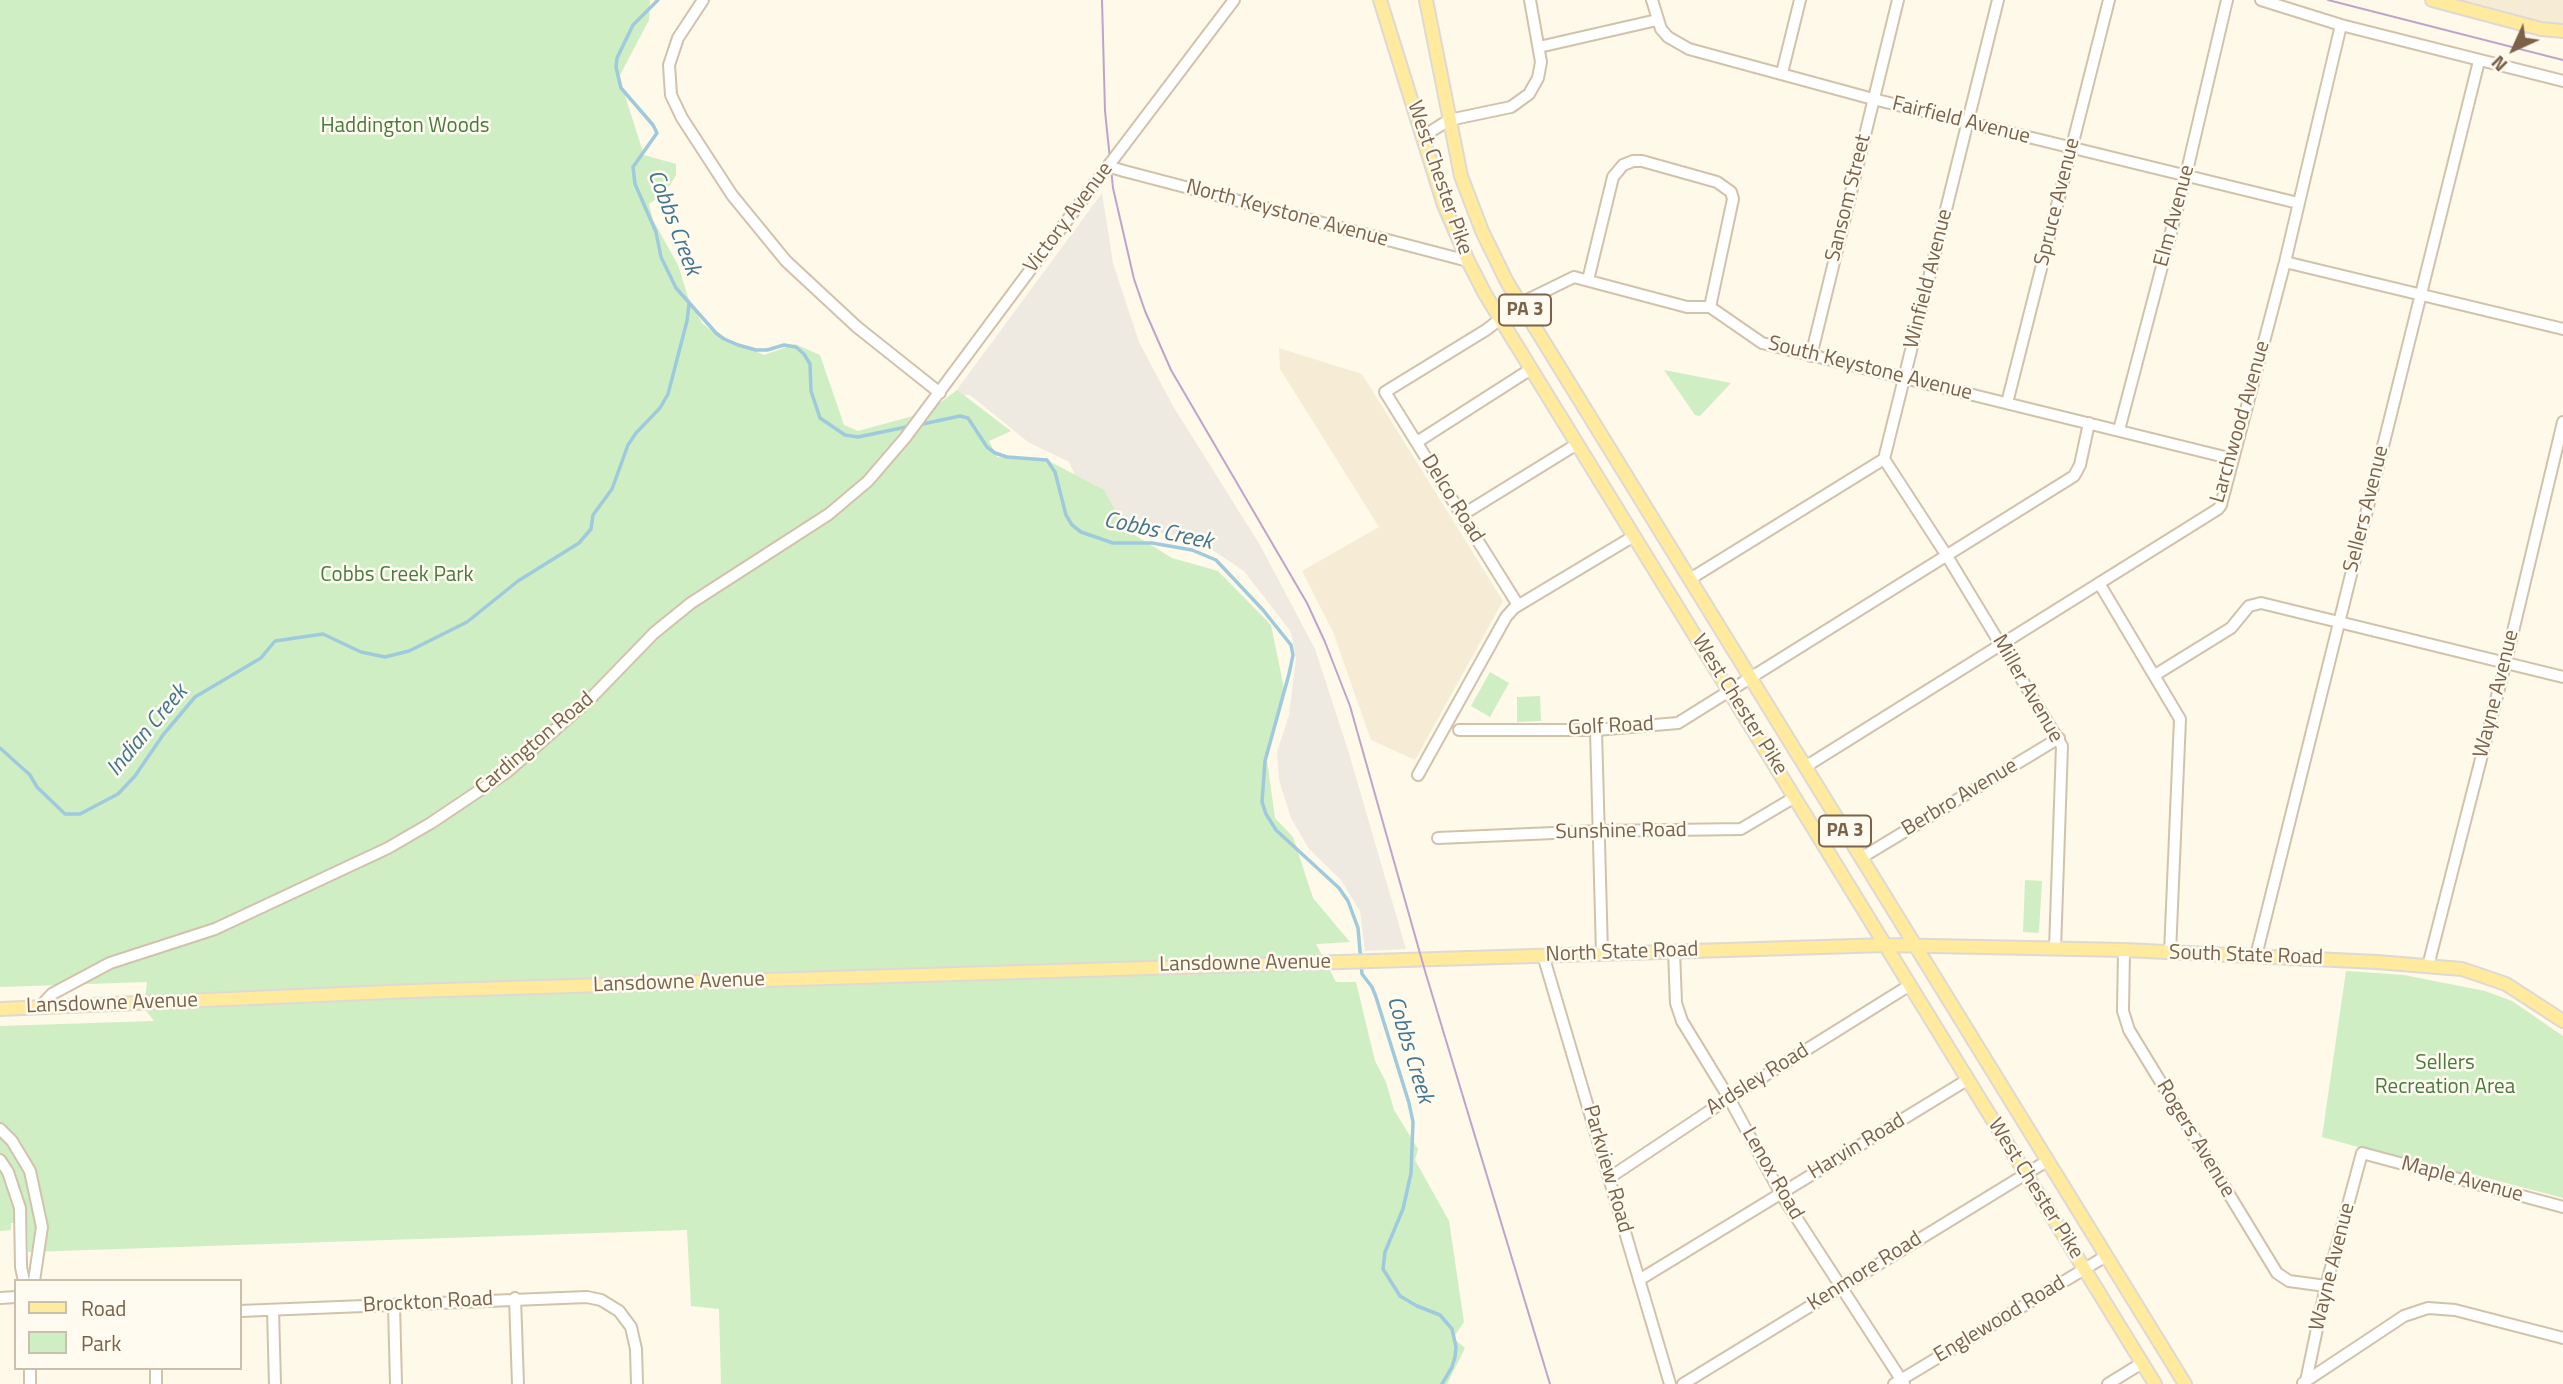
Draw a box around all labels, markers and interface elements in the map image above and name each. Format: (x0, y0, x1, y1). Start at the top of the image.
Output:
north arrow (2479, 14, 2549, 84)
text: N (2484, 49, 2514, 79)
street label: Fairfield Avenue (1889, 92, 2033, 150)
street label: West Chester Pike (1401, 98, 1477, 258)
park label: Haddington Woods (320, 114, 490, 140)
street label: Sansom Street (1821, 132, 1877, 264)
street label: Spruce Avenue (2030, 135, 2086, 269)
street label: Victory Avenue (1019, 158, 1119, 278)
street label: Elm Avenue (2149, 162, 2201, 270)
water label: Cobbs Creek (640, 166, 706, 280)
street label: North Keystone Avenue (1183, 175, 1391, 253)
street label: Winfield Avenue (1899, 207, 1959, 351)
road number: PA 3 (1499, 294, 1551, 326)
street label: South Keystone Avenue (1765, 331, 1975, 407)
street label: Larchwood Avenue (2206, 338, 2276, 506)
street label: Sellers Avenue (2339, 443, 2395, 575)
street label: Delco Road (1415, 450, 1489, 548)
water label: Cobbs Creek (1101, 507, 1215, 557)
park label: Cobbs Creek Park (320, 563, 474, 589)
street label: Wayne Avenue (2469, 627, 2525, 761)
street label: West Chester Pike (1686, 630, 1792, 780)
street label: Miller Avenue (1986, 631, 2068, 747)
water label: Indian Creek (102, 680, 194, 782)
street label: Cardington Road (471, 687, 599, 801)
street label: Golf Road (1567, 712, 1655, 742)
street label: Berbro Avenue (1898, 754, 2022, 842)
road number: PA 3 (1819, 816, 1871, 846)
street label: Sunshine Road (1555, 818, 1687, 846)
street label: North State Road (1545, 938, 1699, 968)
street label: South State Road (2169, 941, 2323, 971)
street label: Lansdowne Avenue (1159, 950, 1331, 978)
street label: Lansdowne Avenue (593, 967, 765, 999)
street label: Lansdowne Avenue (26, 988, 198, 1020)
water label: Cobbs Creek (1380, 993, 1438, 1107)
street label: Ardsley Road (1702, 1039, 1814, 1121)
park label: Sellers Recreation Area (2375, 1051, 2515, 1101)
street label: Rogers Avenue (2150, 1076, 2240, 1202)
street label: Parkview Road (1577, 1102, 1637, 1236)
street label: Harvin Road (1804, 1108, 1910, 1186)
street label: West Chester Pike (1982, 1114, 2088, 1264)
street label: Lenox Road (1736, 1123, 1808, 1225)
street label: Maple Avenue (2398, 1152, 2526, 1208)
street label: Wayne Avenue (2305, 1200, 2361, 1334)
street label: Kenmore Road (1803, 1227, 1927, 1317)
street label: Englewood Road (1930, 1271, 2070, 1369)
legend (14, 1279, 242, 1370)
street label: Brockton Road (362, 1287, 494, 1319)
text: Road (81, 1292, 126, 1324)
text: Park (81, 1327, 121, 1359)

